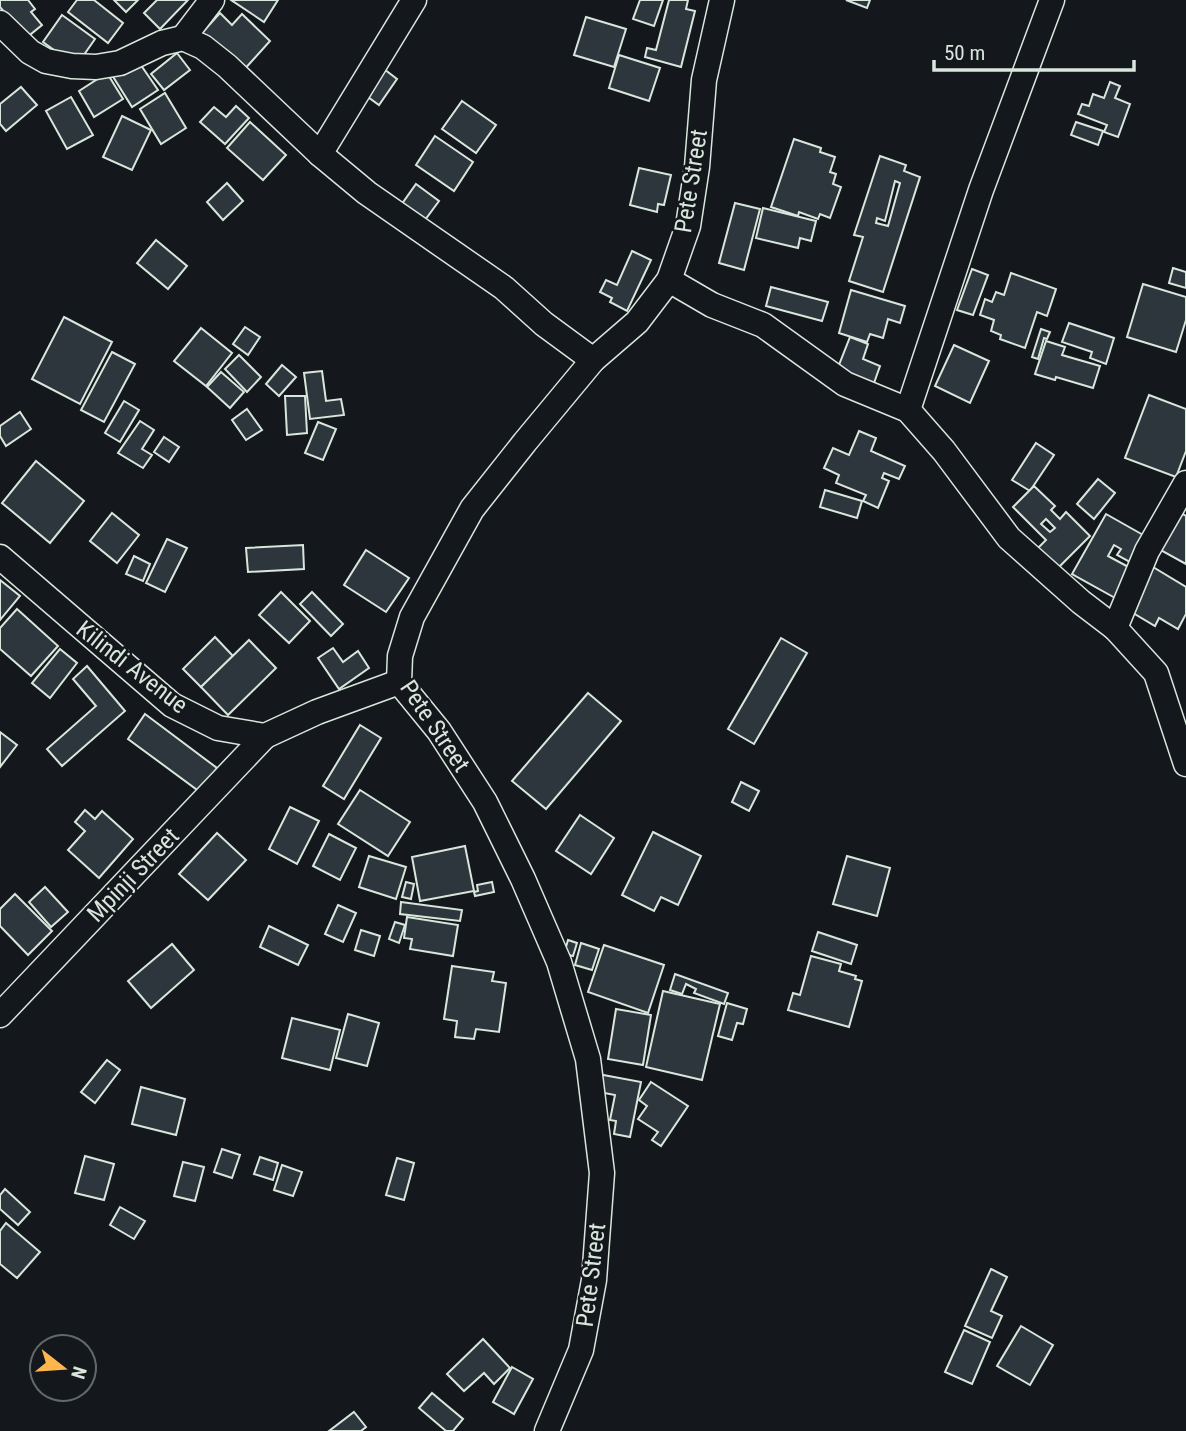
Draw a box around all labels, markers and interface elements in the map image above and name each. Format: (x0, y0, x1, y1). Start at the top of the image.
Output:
scale bar (934, 28, 1134, 72)
text: 50 m (944, 41, 985, 65)
street label: Pete Street (669, 127, 713, 235)
street label: Kilindi Avenue (71, 615, 193, 719)
street label: Pete Street (394, 675, 476, 777)
street label: Mpinji Street (81, 822, 185, 928)
street label: Pete Street (571, 1221, 611, 1329)
north arrow (28, 1333, 98, 1403)
text: N (66, 1364, 91, 1382)

